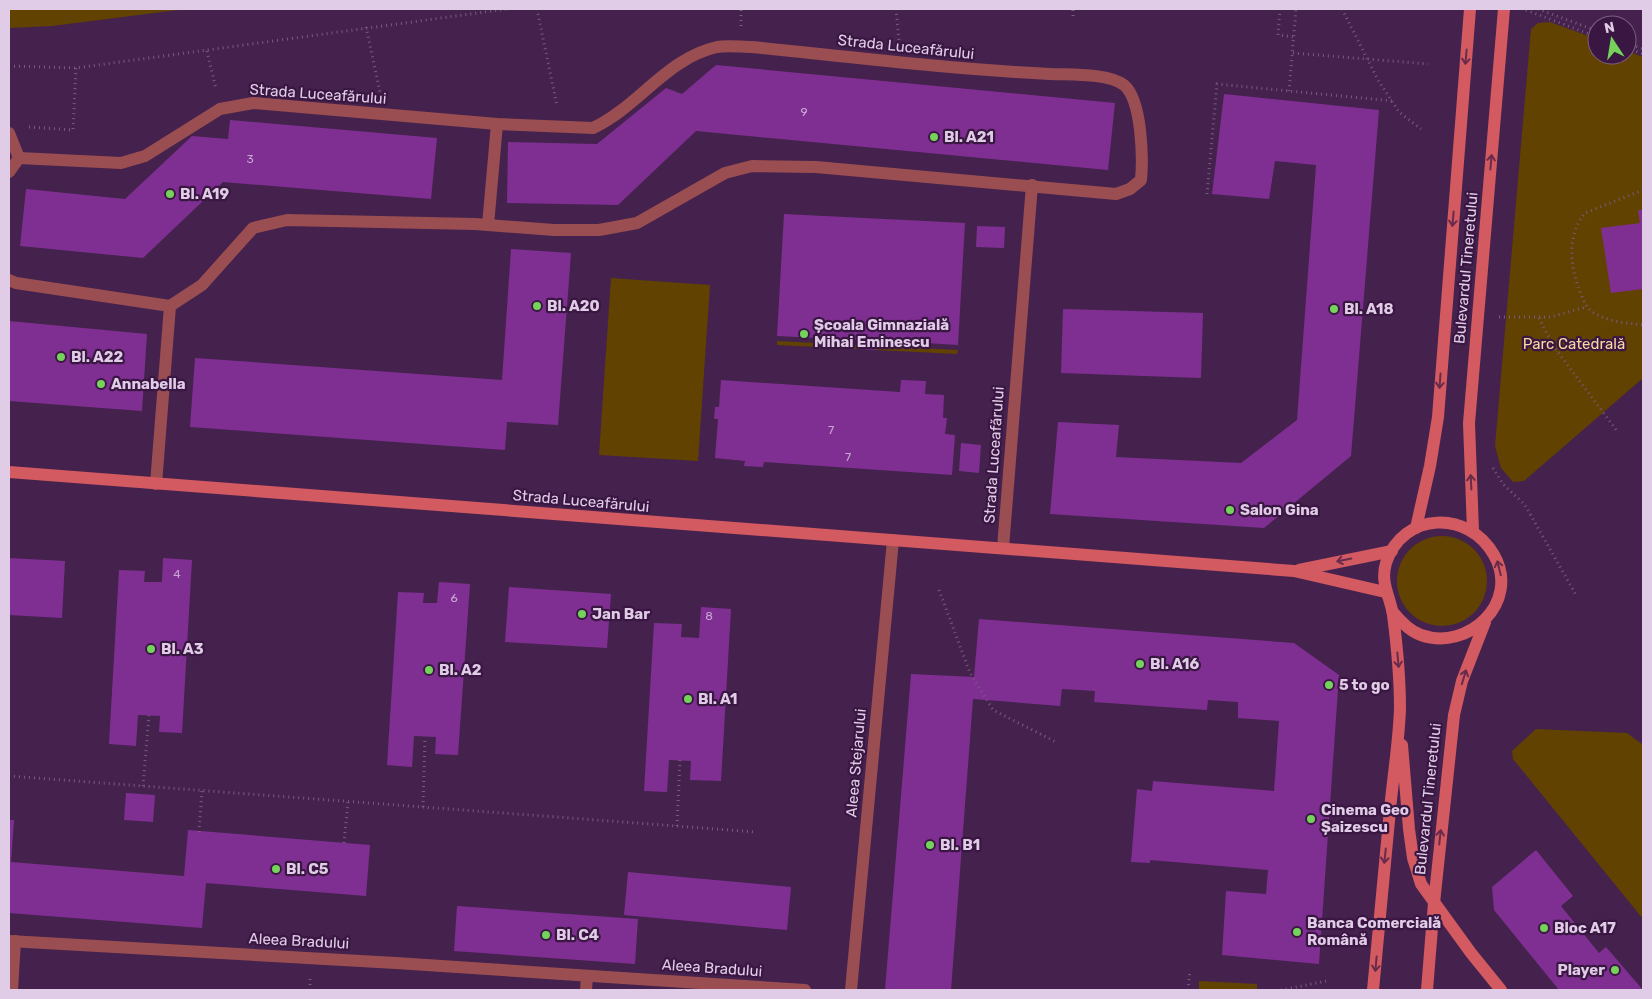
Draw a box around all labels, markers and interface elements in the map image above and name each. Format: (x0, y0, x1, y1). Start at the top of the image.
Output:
north arrow (1587, 15, 1637, 65)
text: N (1603, 18, 1616, 37)
street label: Strada Luceafărului (837, 31, 975, 63)
one-way arrow (1461, 49, 1471, 65)
street label: Strada Luceafărului (249, 80, 387, 108)
house number: 9 (800, 105, 808, 119)
place label: Bl. A21 (944, 128, 994, 146)
marker: Bl. A21 (928, 131, 940, 143)
house number: 3 (246, 152, 254, 166)
one-way arrow (1486, 154, 1496, 170)
place label: Bl. A19 (180, 185, 229, 203)
marker: Bl. A19 (164, 188, 176, 200)
street label: Bulevardul Tineretului (1450, 191, 1482, 345)
one-way arrow (1448, 211, 1458, 227)
place label: Bl. A20 (547, 297, 600, 315)
marker: Bl. A20 (531, 300, 543, 312)
place label: Bl. A18 (1344, 300, 1394, 318)
marker: Bl. A18 (1328, 303, 1340, 315)
place label: Școala Gimnazială Mihai Eminescu (814, 316, 949, 351)
marker: Școala Gimnazială Mihai Eminescu (798, 328, 810, 340)
park label: Parc Catedrală (1523, 335, 1625, 353)
place label: Bl. A22 (71, 348, 123, 366)
marker: Bl. A22 (55, 351, 67, 363)
one-way arrow (1436, 373, 1445, 389)
place label: Annabella (111, 375, 186, 393)
marker: Annabella (95, 378, 107, 390)
street label: Strada Luceafărului (980, 386, 1008, 524)
house number: 7 (828, 423, 834, 437)
house number: 7 (845, 450, 851, 464)
one-way arrow (1466, 474, 1475, 490)
street label: Strada Luceafărului (512, 486, 650, 516)
place label: Salon Gina (1240, 501, 1319, 519)
marker: Salon Gina (1224, 504, 1236, 516)
one-way arrow (1336, 556, 1352, 566)
one-way arrow (1493, 561, 1503, 577)
house number: 4 (173, 567, 181, 581)
house number: 6 (450, 591, 458, 605)
place label: Jan Bar (592, 605, 650, 623)
marker: Jan Bar (576, 608, 588, 620)
house number: 8 (705, 609, 713, 623)
place label: Bl. A3 (161, 640, 204, 658)
marker: Bl. A3 (145, 643, 157, 655)
one-way arrow (1393, 651, 1403, 667)
place label: Bl. A16 (1150, 655, 1199, 673)
marker: Bl. A16 (1134, 658, 1146, 670)
place label: Bl. A2 (439, 661, 482, 679)
marker: Bl. A2 (423, 664, 435, 676)
one-way arrow (1459, 669, 1469, 685)
place label: 5 to go (1339, 676, 1390, 694)
marker: 5 to go (1323, 679, 1335, 691)
place label: Bl. A1 (698, 690, 737, 708)
marker: Bl. A1 (682, 693, 694, 705)
street label: Aleea Stejarului (842, 708, 870, 818)
street label: Bulevardul Tineretului (1411, 722, 1445, 876)
place label: Cinema Geo Șaizescu (1321, 801, 1409, 836)
marker: Cinema Geo Șaizescu (1305, 813, 1317, 825)
one-way arrow (1436, 829, 1445, 845)
place label: Bl. B1 (940, 836, 980, 854)
marker: Bl. B1 (924, 839, 936, 851)
one-way arrow (1381, 848, 1390, 864)
place label: Bl. C5 (286, 860, 329, 878)
marker: Bl. C5 (270, 863, 282, 875)
place label: Banca Comercială Română (1307, 914, 1441, 949)
place label: Bloc A17 (1554, 919, 1616, 937)
marker: Bloc A17 (1538, 922, 1550, 934)
place label: Bl. C4 (556, 926, 599, 944)
marker: Banca Comercială Română (1291, 926, 1303, 938)
street label: Aleea Bradului (248, 929, 350, 953)
marker: Bl. C4 (540, 929, 552, 941)
street label: Aleea Bradului (661, 956, 763, 980)
one-way arrow (1371, 956, 1380, 972)
place label: Player (1558, 961, 1605, 979)
marker: Player (1609, 964, 1621, 976)

